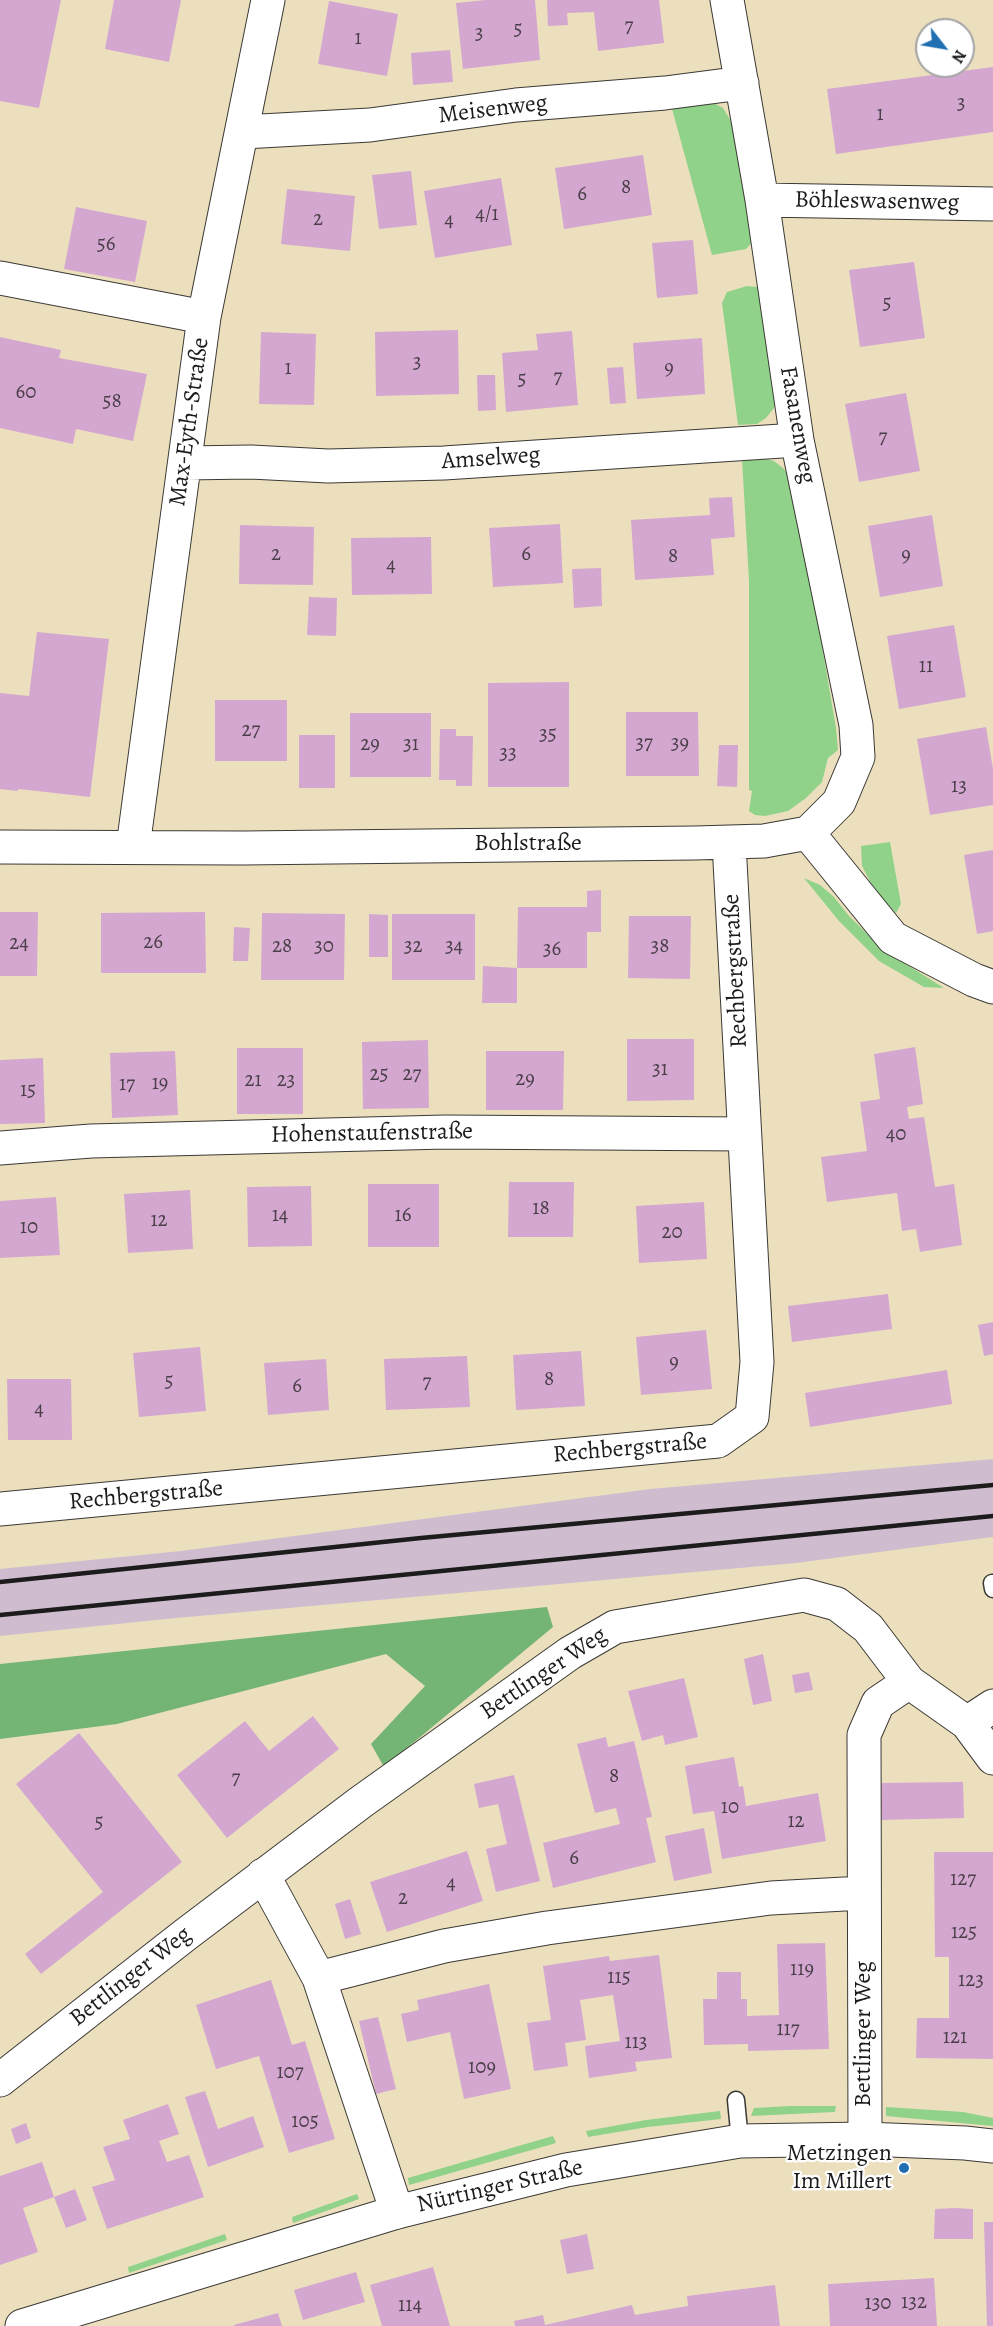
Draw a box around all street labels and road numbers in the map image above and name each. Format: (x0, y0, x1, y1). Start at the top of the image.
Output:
street label: Meisenweg (437, 89, 549, 131)
street label: Böhleswasenweg (794, 186, 960, 218)
street label: Max-Eyth-Straße (164, 336, 216, 508)
street label: Fasanenweg (772, 364, 822, 486)
street label: Amselweg (441, 441, 541, 477)
street label: Bohlstraße (474, 830, 582, 858)
street label: Rechbergstraße (718, 893, 754, 1049)
street label: Hohenstaufenstraße (271, 1118, 473, 1150)
street label: Rechbergstraße (552, 1428, 708, 1470)
street label: Rechbergstraße (68, 1475, 224, 1517)
street label: Bettlinger Weg (475, 1621, 613, 1727)
street label: Bettlinger Weg (64, 1921, 198, 2033)
street label: Bettlinger Weg (850, 1961, 878, 2107)
street label: Nürtinger Straße (414, 2154, 586, 2220)

